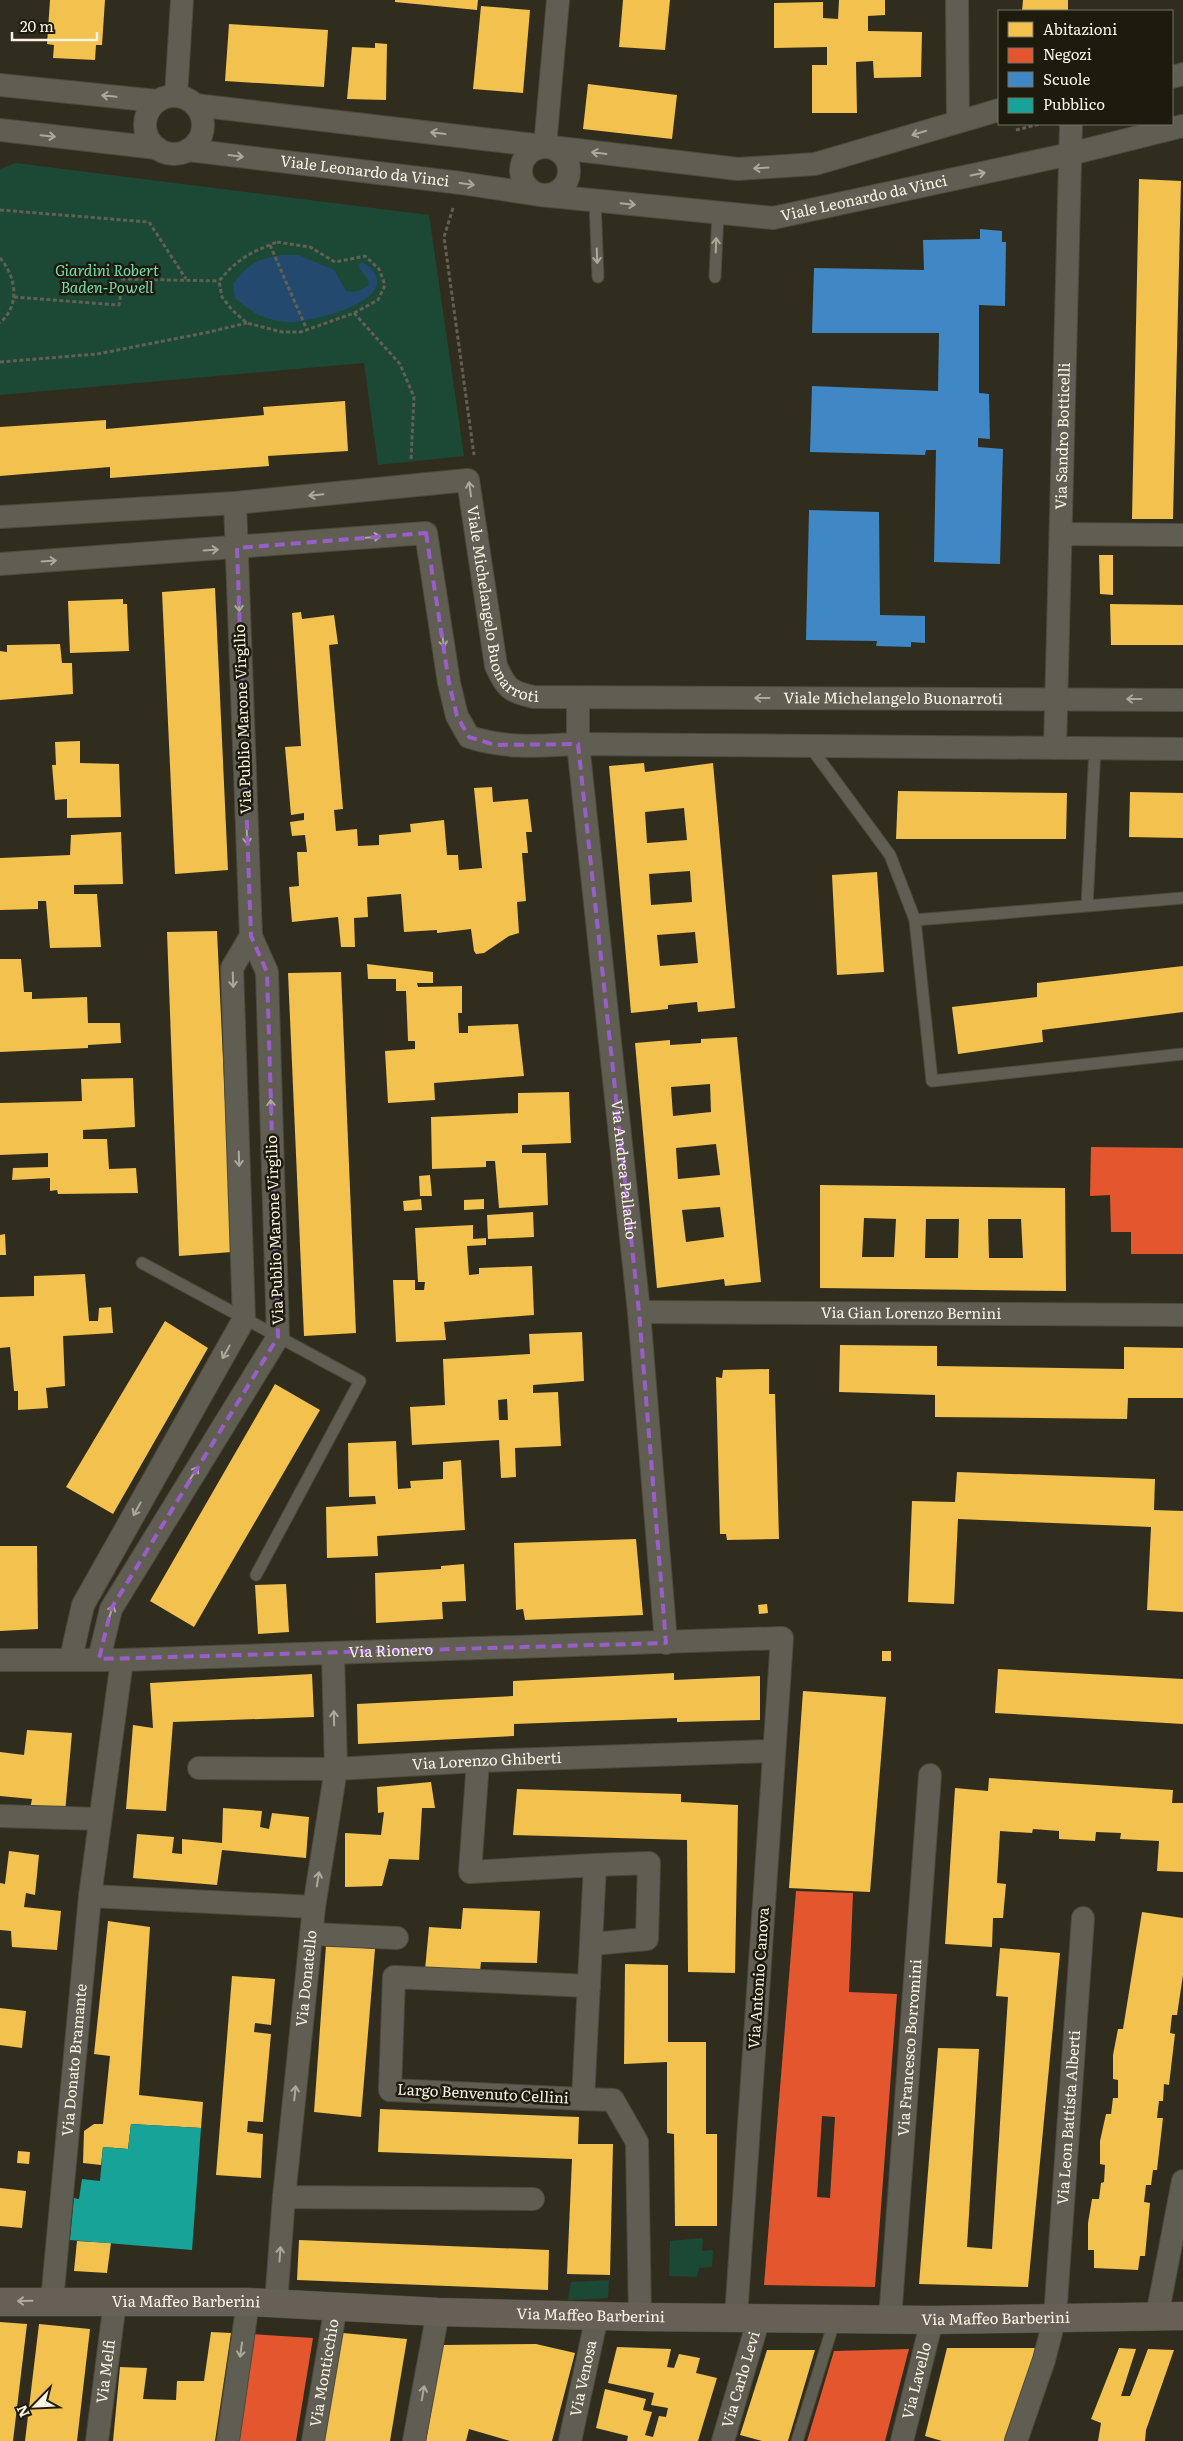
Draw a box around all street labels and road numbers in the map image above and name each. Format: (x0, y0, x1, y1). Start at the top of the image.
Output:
street label: Viale Leonardo da Vinci (279, 148, 451, 191)
street label: Viale Leonardo da Vinci (778, 168, 949, 226)
street label: Via Sandro Botticelli (1048, 362, 1075, 510)
street label: Viale Michelangelo Buonarroti (462, 504, 539, 707)
street label: Via Publio Marone Virgilio (227, 624, 256, 814)
street label: Viale Michelangelo Buonarroti (783, 685, 1003, 709)
street label: Via Andrea Palladio (606, 1098, 644, 1241)
street label: Via Publio Marone Virgilio (259, 1135, 288, 1325)
street label: Via Gian Lorenzo Bernini (821, 1300, 1001, 1324)
street label: Via Rionero (348, 1637, 434, 1662)
street label: Via Lorenzo Ghiberti (411, 1745, 562, 1775)
street label: Via Antonio Canova (741, 1905, 774, 2049)
street label: Via Donatello (289, 1929, 322, 2028)
street label: Via Francesco Borromini (890, 1958, 926, 2137)
street label: Via Donato Bramante (55, 1982, 92, 2137)
street label: Via Leon Battista Alberti (1050, 2029, 1085, 2206)
street label: Largo Benvenuto Cellini (397, 2077, 570, 2108)
street label: Via Maffeo Barberini (112, 2289, 261, 2313)
street label: Via Maffeo Barberini (516, 2301, 665, 2327)
street label: Via Maffeo Barberini (921, 2305, 1070, 2330)
street label: Via Monticchio (303, 2317, 344, 2429)
street label: Via Carlo Levi (714, 2328, 765, 2430)
street label: Via Venosa (563, 2337, 602, 2418)
street label: Via Melfi (89, 2338, 120, 2405)
street label: Via Lavello (895, 2339, 936, 2421)

